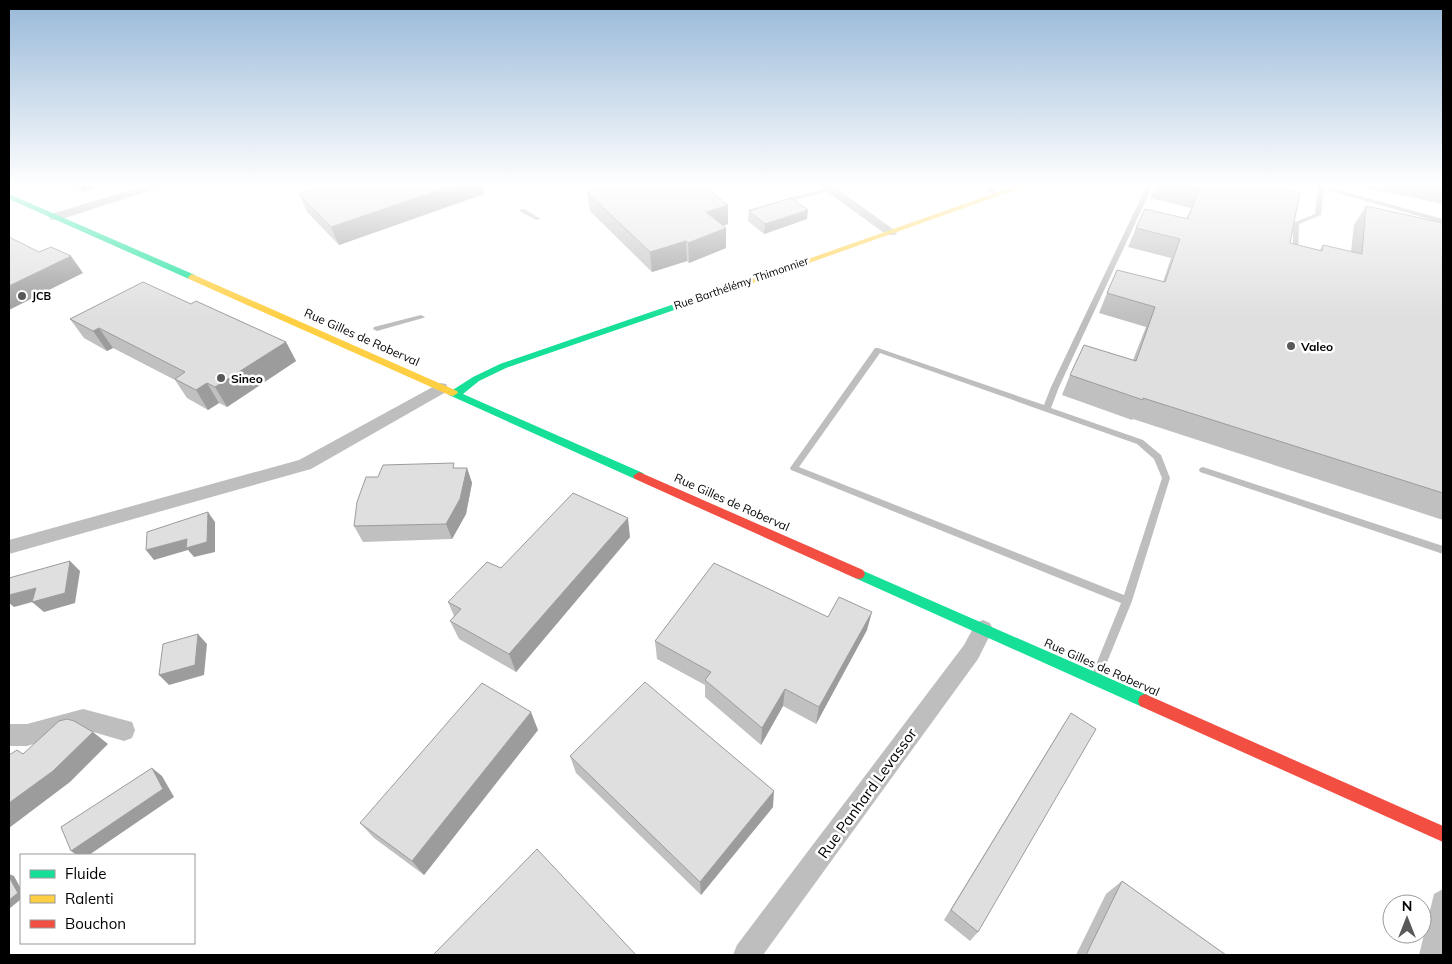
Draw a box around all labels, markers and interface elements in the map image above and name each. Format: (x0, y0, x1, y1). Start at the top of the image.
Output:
street label: Rue Barthélémy Thimonnier (672, 253, 810, 313)
place label: JCB (32, 289, 52, 303)
marker: JCB (16, 290, 28, 302)
street label: Rue Gilles de Roberval (302, 305, 422, 369)
place label: Valeo (1300, 339, 1333, 354)
marker: Valeo (1285, 340, 1297, 352)
place label: Sineo (231, 371, 263, 386)
marker: Sineo (215, 372, 227, 384)
street label: Rue Gilles de Roberval (672, 470, 792, 534)
street label: Rue Gilles de Roberval (1042, 635, 1162, 699)
street label: Rue Panhard Levassor (813, 724, 921, 862)
legend (20, 854, 195, 944)
text: Fluide (65, 864, 106, 883)
text: Ralenti (65, 889, 114, 908)
north arrow (1382, 894, 1432, 944)
text: N (1402, 897, 1412, 915)
text: Bouchon (65, 914, 126, 933)

